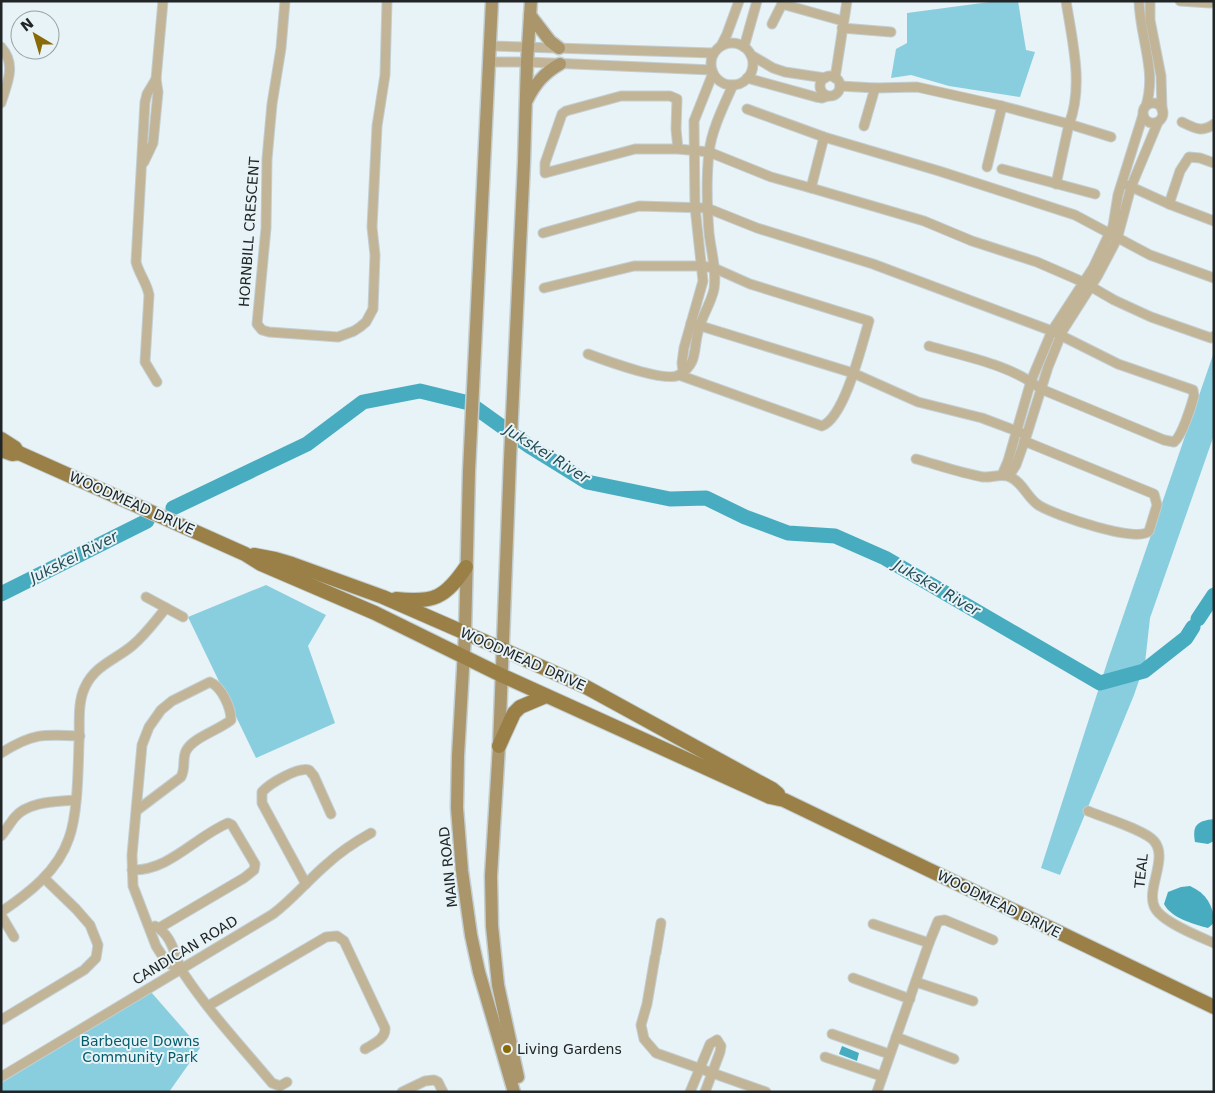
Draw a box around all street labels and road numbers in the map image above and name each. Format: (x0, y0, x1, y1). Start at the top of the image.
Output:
street label: HORNBILL CRESCENT (236, 156, 262, 308)
street label: WOODMEAD DRIVE (67, 468, 197, 538)
street label: WOODMEAD DRIVE (458, 624, 588, 694)
street label: MAIN ROAD (436, 826, 460, 908)
street label: TEAL (1131, 853, 1151, 890)
street label: WOODMEAD DRIVE (935, 867, 1063, 941)
street label: CANDICAN ROAD (130, 912, 240, 988)

